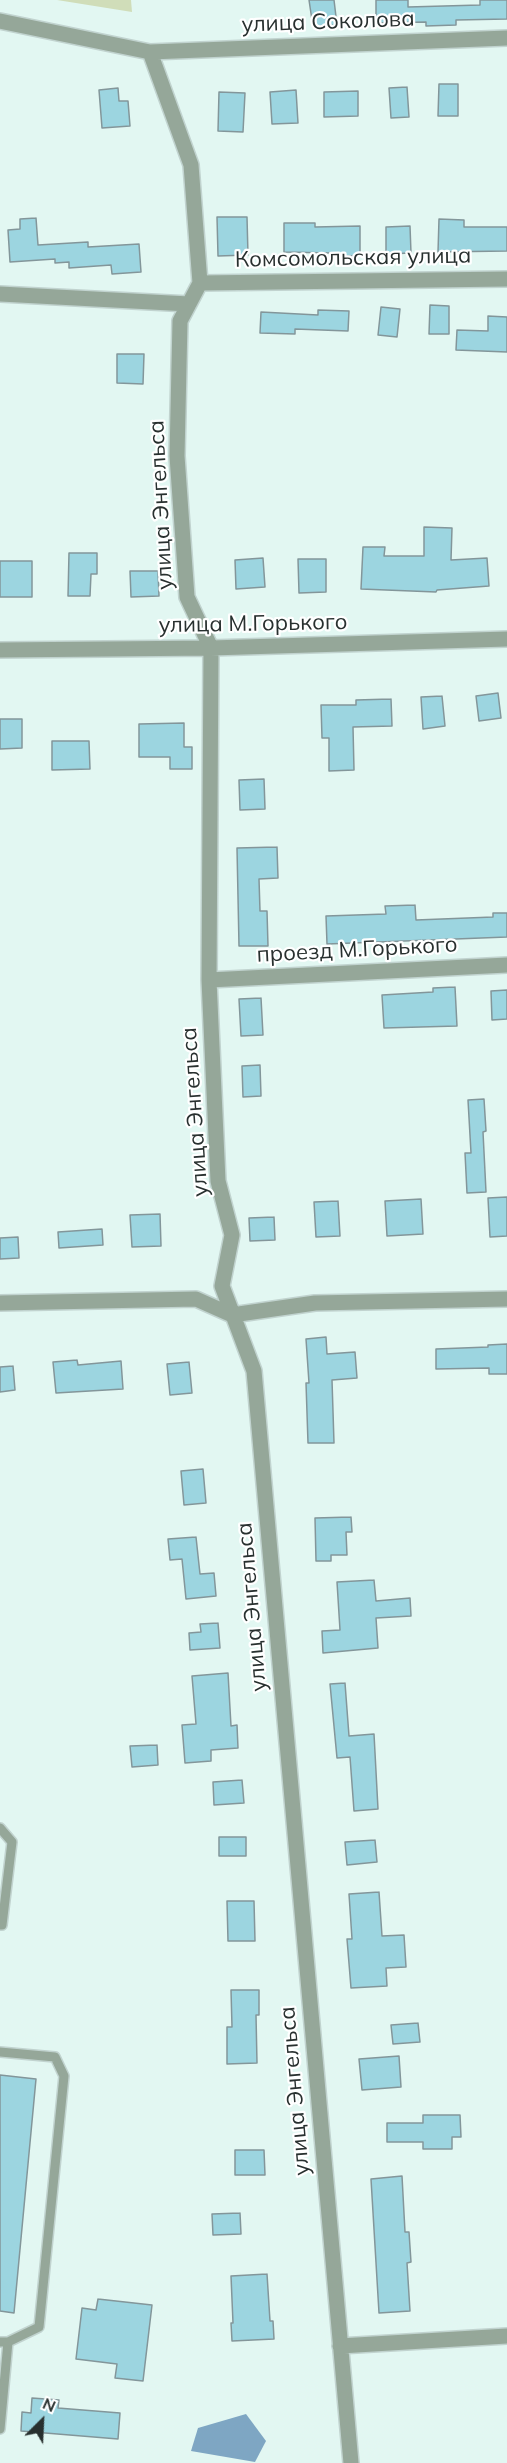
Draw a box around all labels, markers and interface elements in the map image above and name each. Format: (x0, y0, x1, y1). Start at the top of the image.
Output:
street label: улица Соколова (241, 6, 415, 38)
street label: Комсомольская улица (235, 243, 471, 273)
street label: улица Энгельса (143, 420, 179, 590)
street label: улица М.Горького (158, 609, 348, 639)
street label: проезд М.Горького (256, 932, 458, 968)
street label: улица Энгельса (176, 1026, 214, 1198)
street label: улица Энгельса (231, 1521, 273, 1693)
street label: улица Энгельса (274, 2005, 316, 2177)
north arrow (12, 2391, 72, 2451)
text: N (40, 2393, 59, 2416)

